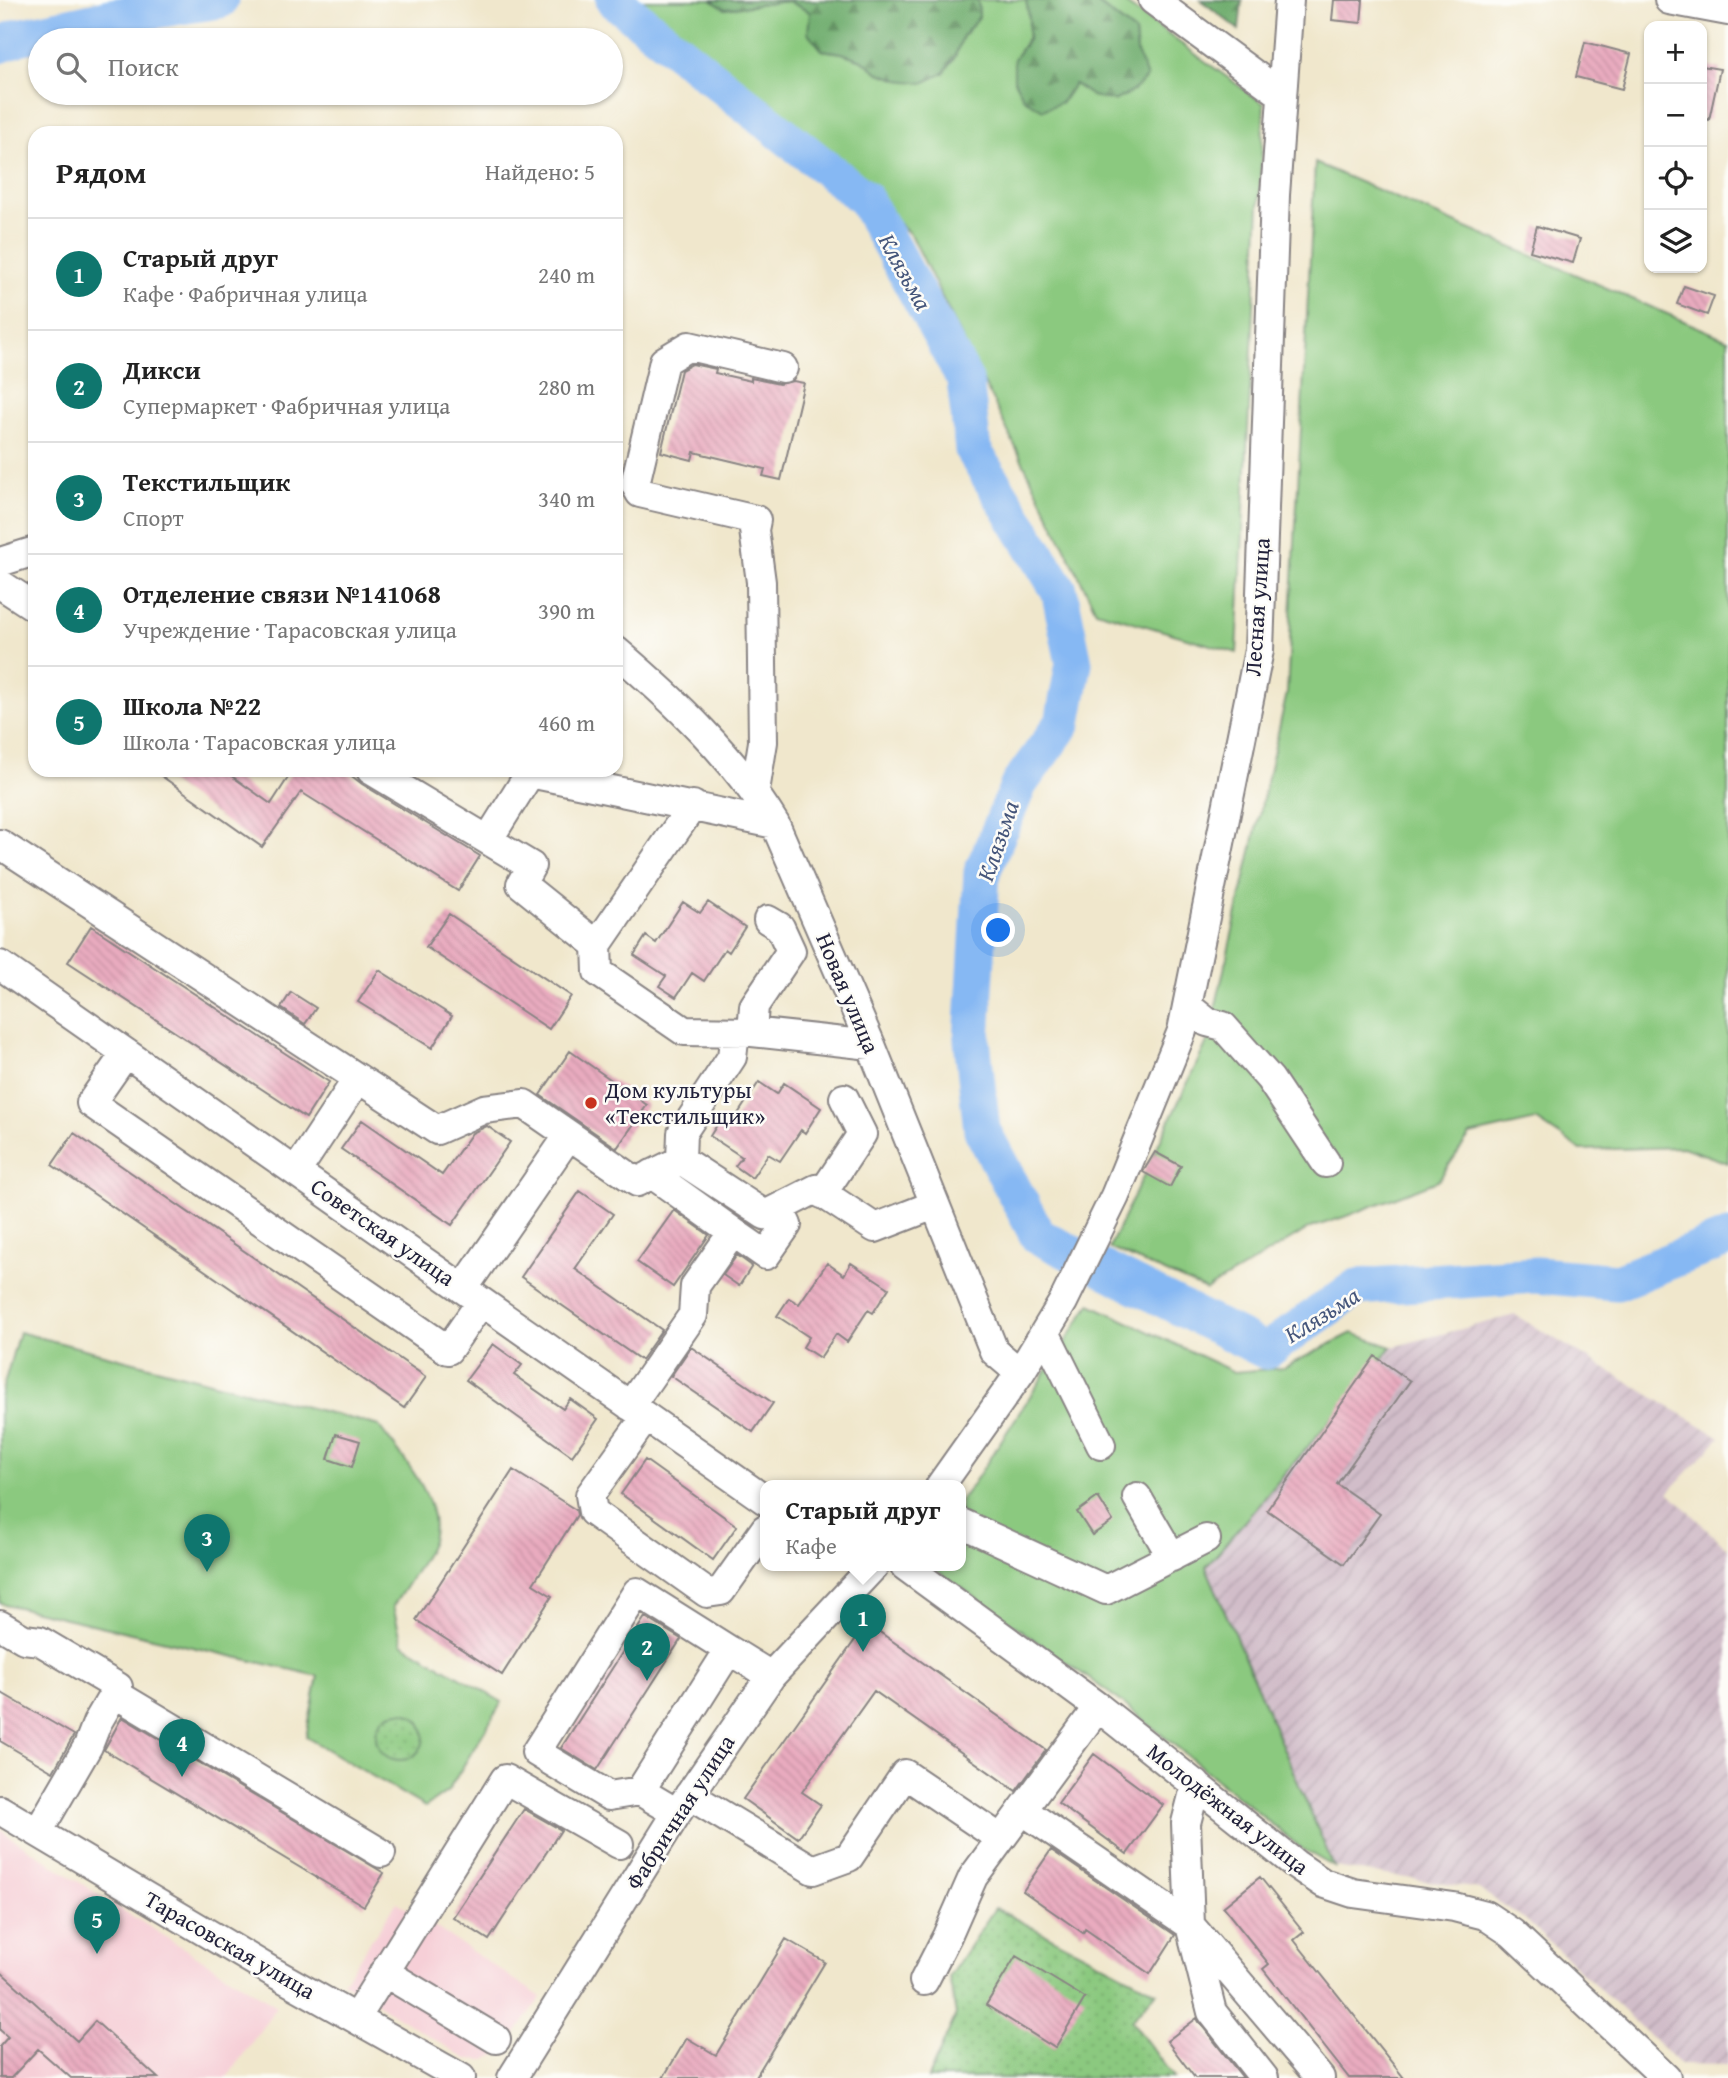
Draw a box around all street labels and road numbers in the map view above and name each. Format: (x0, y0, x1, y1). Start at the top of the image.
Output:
street label: Лесная улица (1235, 537, 1278, 677)
street label: Новая улица (808, 927, 889, 1058)
street label: Советская улица (304, 1170, 462, 1294)
street label: Фабричная улица (617, 1728, 742, 1896)
street label: Молодёжная улица (1140, 1735, 1316, 1882)
street label: Тарасовская улица (139, 1882, 322, 2007)

